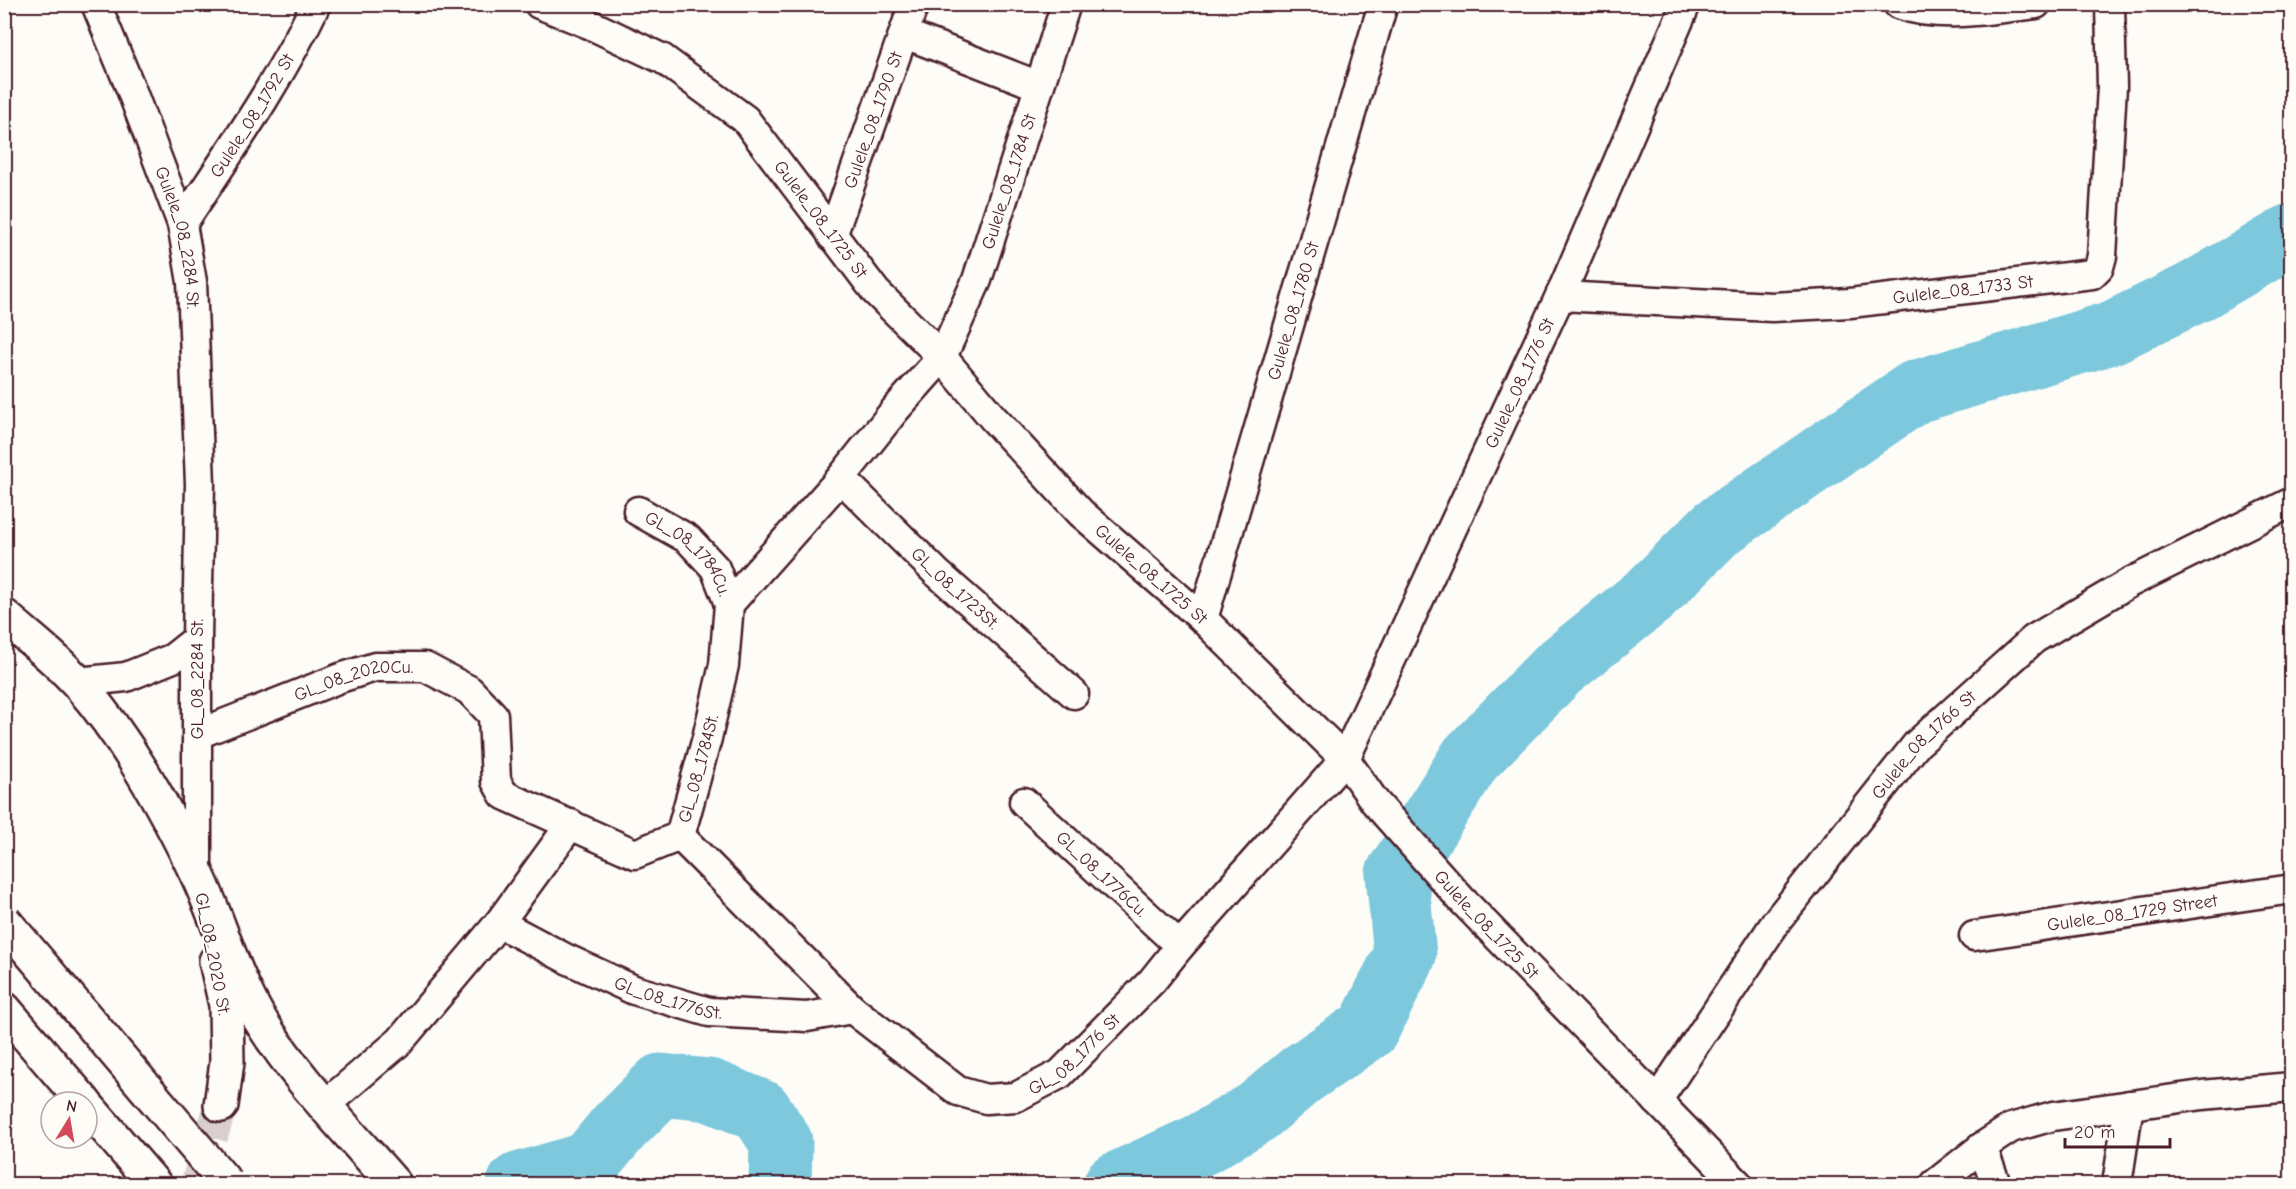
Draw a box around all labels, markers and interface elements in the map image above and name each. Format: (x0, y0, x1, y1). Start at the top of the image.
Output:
street label: Gulele_08_1790 St (840, 48, 908, 191)
street label: Gulele_08_1792 St (206, 50, 299, 182)
street label: Gulele_08_1784 St (978, 111, 1041, 252)
street label: Gulele_08_1725 St (769, 157, 872, 283)
street label: Gulele_08_2284 St. (150, 164, 203, 310)
street label: Gulele_08_1780 St (1263, 239, 1324, 383)
street label: Gulele_08_1733 St (1892, 271, 2035, 309)
street label: Gulele_08_1776 St (1481, 314, 1559, 452)
street label: GL_08_1784Cu. (641, 507, 735, 600)
street label: Gulele_08_1725 St (1090, 520, 1212, 629)
street label: GL_08_1723St. (906, 543, 1004, 634)
street label: GL_08_2284 St. (187, 618, 208, 739)
street label: GL_08_2020Cu. (291, 656, 414, 706)
street label: Gulele_08_1766 St (1867, 686, 1981, 803)
street label: GL_08_1784St. (674, 712, 723, 825)
street label: GL_08_1776Cu. (1052, 827, 1152, 922)
street label: Gulele_08_1725 St (1429, 866, 1543, 984)
street label: Gulele_08_1729 Street (2046, 890, 2220, 936)
street label: GL_08_2020 St. (190, 891, 235, 1017)
street label: GL_08_1776St. (611, 972, 723, 1024)
street label: GL_08_1776 St (1025, 1009, 1125, 1100)
north arrow (39, 1090, 99, 1150)
text: N (65, 1096, 79, 1116)
scale bar (2065, 1111, 2170, 1149)
text: 20 m (2074, 1122, 2115, 1143)

